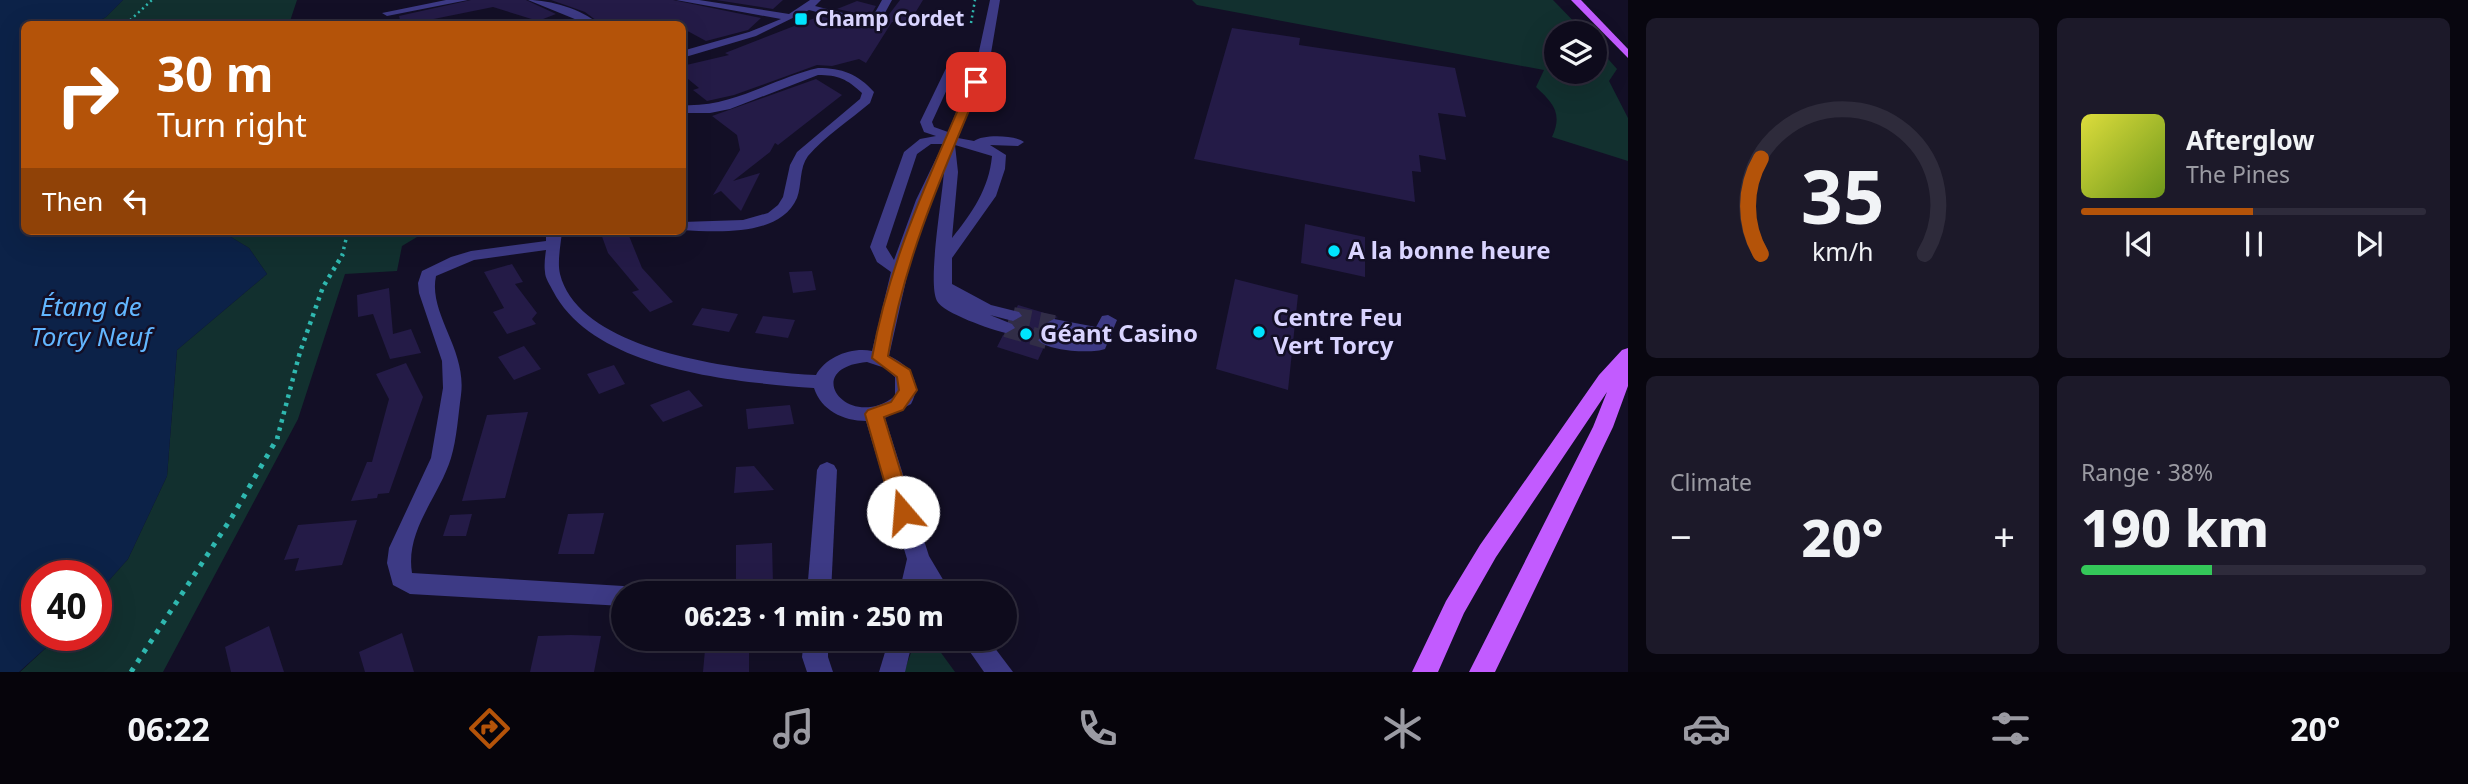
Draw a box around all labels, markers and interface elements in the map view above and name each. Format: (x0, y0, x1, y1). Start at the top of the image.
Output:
place label: Champ Cordet (815, 4, 964, 32)
marker: Champ Cordet (793, 11, 809, 27)
map controls (1544, 21, 1607, 84)
button: layers (1544, 21, 1607, 84)
text: 30 m (157, 40, 274, 106)
icon: right (42, 49, 133, 140)
pin (946, 52, 1006, 112)
icon: arrive (957, 63, 995, 101)
text: Turn right (157, 103, 307, 146)
text: Afterglow (2186, 122, 2314, 158)
text: 35 (1801, 147, 1884, 246)
text: The Pines (2186, 158, 2290, 190)
icon: left (117, 182, 155, 220)
text: Then (42, 183, 103, 219)
icon: previous (2120, 225, 2158, 263)
icon: pause (2235, 225, 2273, 263)
icon: next (2350, 225, 2388, 263)
place label: A la bonne heure (1348, 233, 1551, 266)
text: km/h (1812, 234, 1873, 268)
marker: A la bonne heure (1326, 243, 1342, 259)
water label: Étang de Torcy Neuf (30, 288, 155, 354)
place label: Centre Feu Vert Torcy (1273, 300, 1403, 361)
place label: Géant Casino (1040, 316, 1198, 349)
marker: Centre Feu Vert Torcy (1251, 324, 1267, 340)
marker: Géant Casino (1018, 326, 1034, 342)
text: Range · 38% (2081, 456, 2213, 488)
text: Climate (1670, 466, 1752, 498)
position arrow (866, 475, 940, 549)
text: 190 km (2081, 491, 2269, 562)
text: 20° (1801, 501, 1884, 572)
text: − (1670, 510, 1692, 562)
text: + (1993, 510, 2015, 562)
speed limit sign: 40 (21, 560, 112, 651)
text: 06:23 · 1 min · 250 m (684, 598, 944, 634)
icon: directions (465, 704, 514, 753)
icon: music (769, 704, 818, 753)
icon: phone (1073, 704, 1122, 753)
icon: climate (1378, 704, 1427, 753)
icon: car (1682, 704, 1731, 753)
icon: filters (1986, 704, 2035, 753)
text: 06:22 (128, 707, 210, 750)
text: 20° (2290, 707, 2340, 750)

